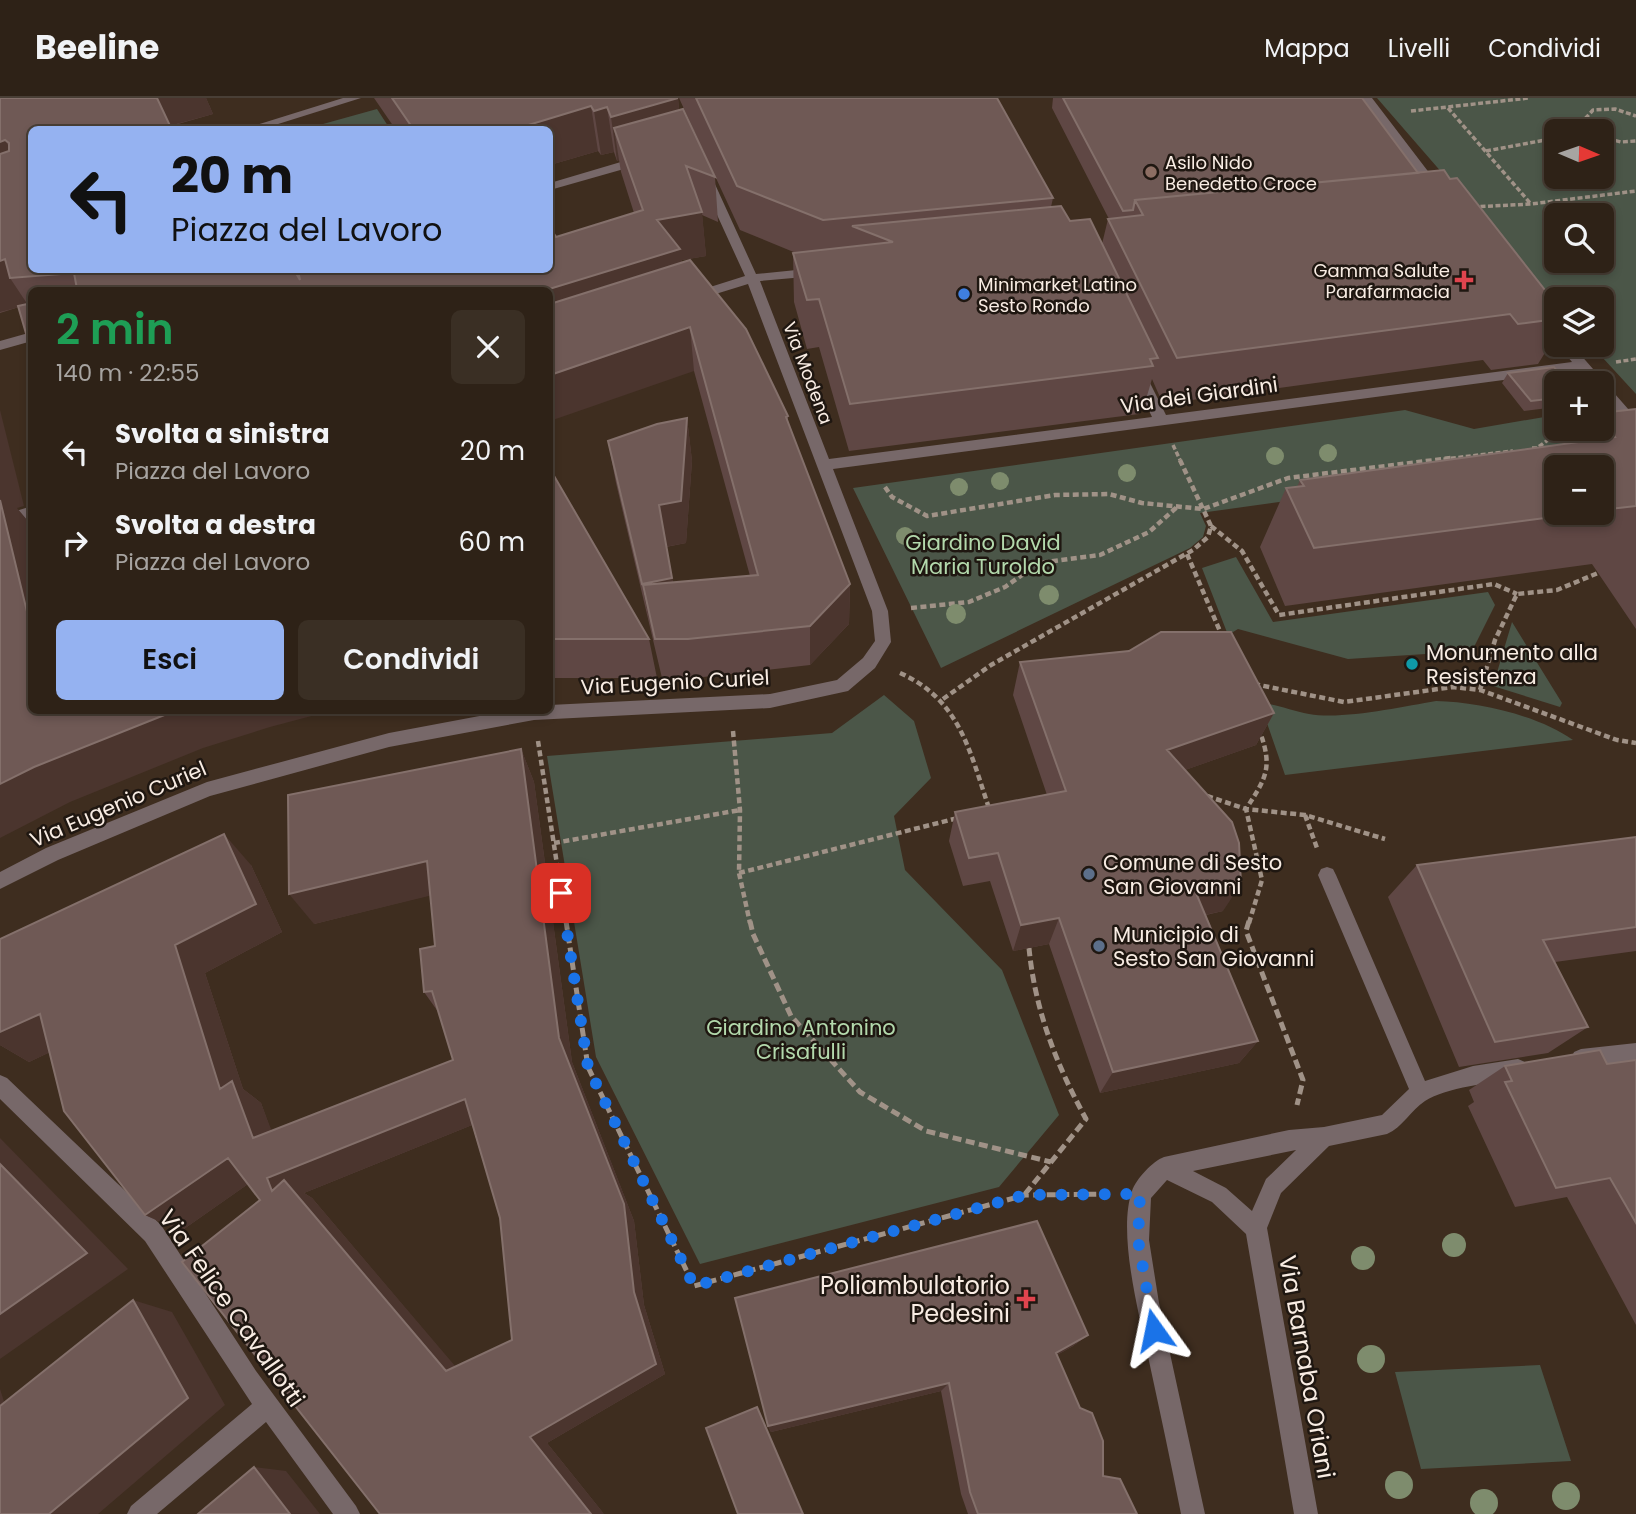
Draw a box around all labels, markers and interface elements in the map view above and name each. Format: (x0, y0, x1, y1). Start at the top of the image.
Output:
text: Beeline (35, 24, 159, 71)
text: Mappa (1264, 32, 1350, 65)
text: Livelli (1388, 32, 1450, 65)
text: Condividi (1488, 32, 1601, 65)
north arrow (1544, 119, 1614, 189)
map controls (1544, 119, 1614, 525)
text: 20 m (171, 142, 293, 210)
place label: Asilo Nido Benedetto Croce (1165, 150, 1317, 196)
icon: left (56, 154, 147, 245)
marker: Asilo Nido Benedetto Croce (1143, 164, 1159, 180)
button: search (1544, 203, 1614, 273)
text: Piazza del Lavoro (171, 207, 443, 252)
place label: Gamma Salute Parafarmacia (1313, 258, 1450, 304)
place label: Minimarket Latino Sesto Rondo (978, 272, 1137, 318)
marker: Gamma Salute Parafarmacia (1456, 272, 1472, 288)
marker: Minimarket Latino Sesto Rondo (956, 286, 972, 302)
button: layers (1544, 287, 1614, 357)
text: 2 min (56, 300, 174, 359)
button: close (451, 310, 525, 384)
street label: Via Modena (777, 318, 839, 428)
text: 140 m · 22:55 (56, 357, 200, 389)
street label: Via dei Giardini (1118, 370, 1280, 420)
button: + (1544, 371, 1614, 441)
text: Svolta a sinistra (115, 416, 330, 452)
icon: left (56, 433, 94, 471)
text: 20 m (460, 433, 525, 469)
text: Piazza del Lavoro (115, 455, 310, 487)
button: − (1544, 455, 1614, 525)
text: Svolta a destra (115, 507, 316, 543)
icon: right (56, 524, 94, 562)
text: 60 m (458, 524, 525, 560)
park label: Giardino David Maria Turoldo (905, 528, 1061, 581)
text: Piazza del Lavoro (115, 546, 310, 578)
button: Esci (56, 620, 284, 700)
button: Condividi (298, 620, 525, 700)
place label: Monumento alla Resistenza (1426, 638, 1598, 691)
marker: Monumento alla Resistenza (1404, 656, 1420, 672)
street label: Via Eugenio Curiel (580, 663, 770, 701)
street label: Via Eugenio Curiel (25, 754, 211, 854)
place label: Comune di Sesto San Giovanni (1103, 848, 1282, 901)
pin (531, 863, 591, 923)
marker: Comune di Sesto San Giovanni (1081, 866, 1097, 882)
icon: arrive (542, 874, 580, 912)
place label: Municipio di Sesto San Giovanni (1113, 920, 1315, 973)
marker: Municipio di Sesto San Giovanni (1091, 938, 1107, 954)
park label: Giardino Antonino Crisafulli (706, 1013, 896, 1066)
street label: Via Felice Cavallotti (151, 1203, 313, 1413)
street label: Via Barnaba Oriani (1271, 1253, 1343, 1481)
place label: Poliambulatorio Pedesini (820, 1269, 1010, 1330)
marker: Poliambulatorio Pedesini (1016, 1289, 1036, 1309)
position arrow (1117, 1293, 1191, 1367)

